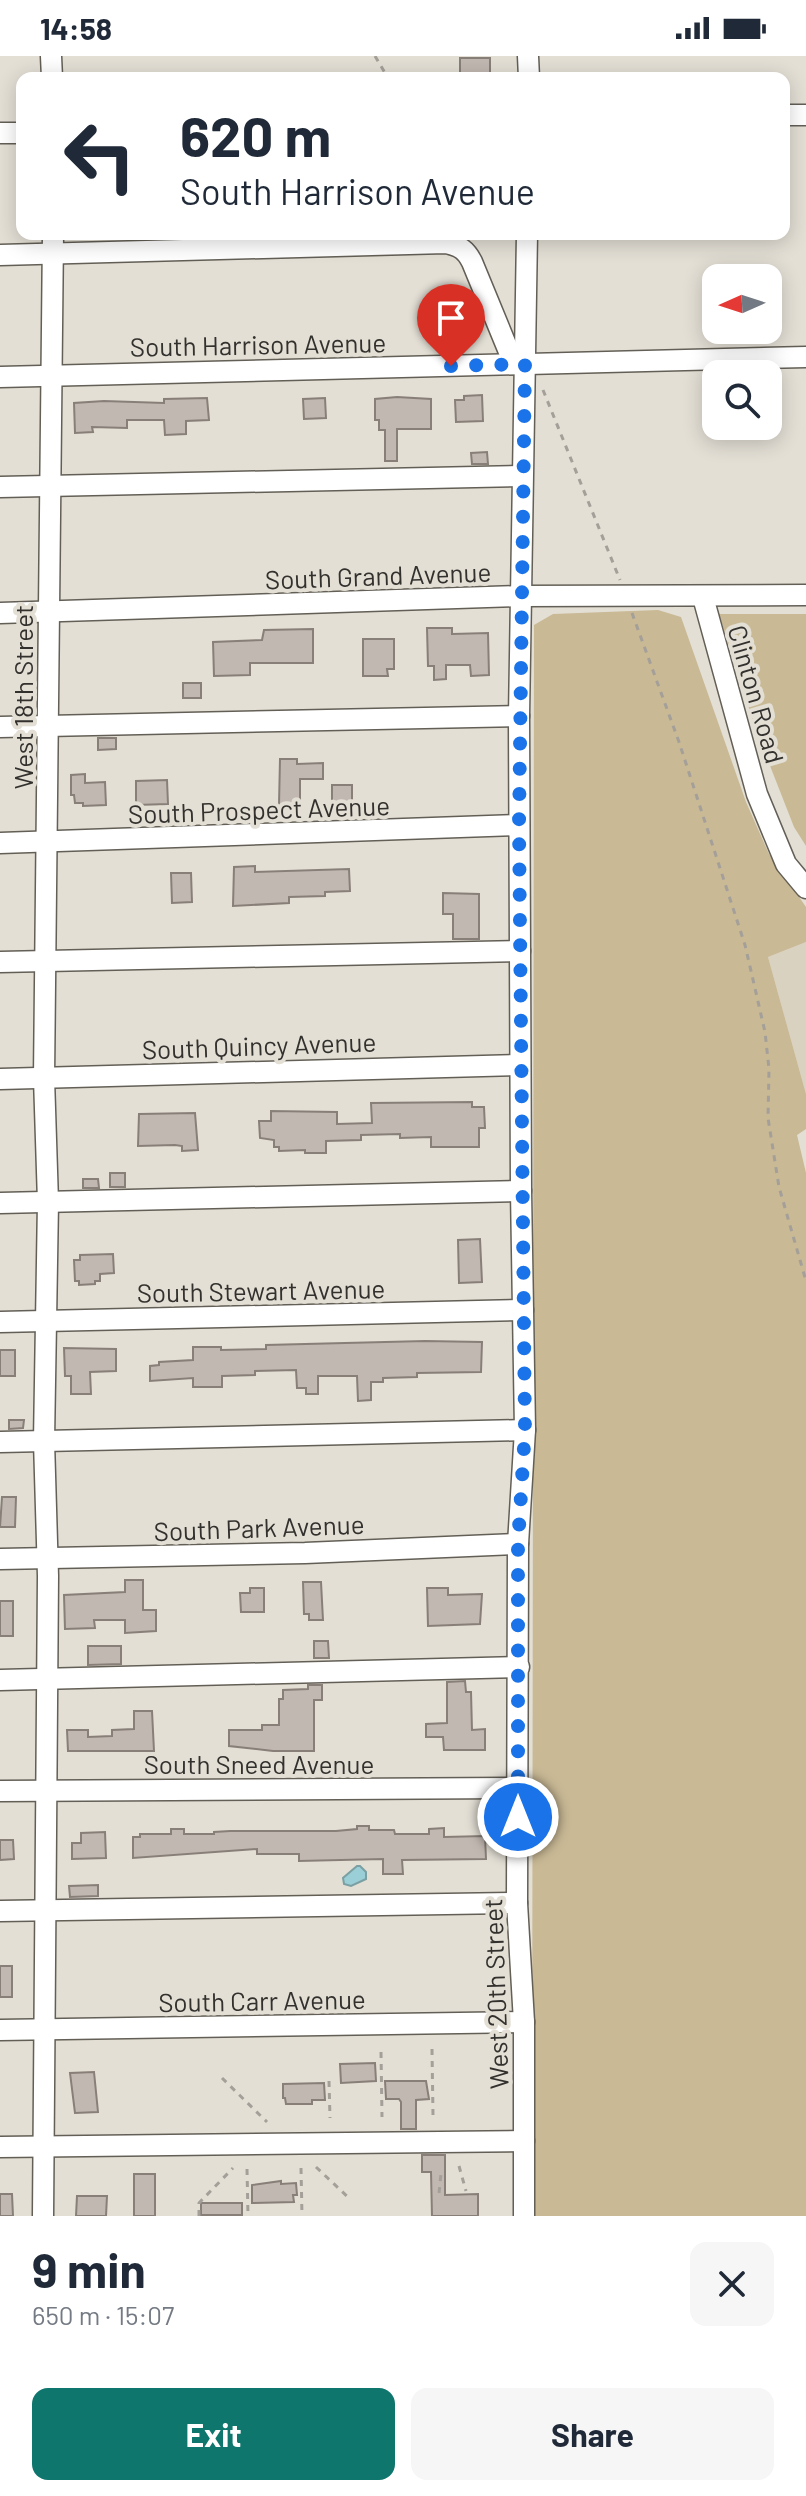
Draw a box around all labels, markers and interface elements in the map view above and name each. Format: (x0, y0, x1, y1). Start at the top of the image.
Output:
text: 14:58 (40, 10, 112, 46)
text: 620 m (180, 101, 331, 168)
icon: left (48, 104, 152, 208)
text: South Harrison Avenue (180, 169, 535, 212)
north arrow (702, 264, 782, 344)
map controls (702, 264, 782, 440)
pin (417, 284, 485, 366)
icon: arrive (429, 296, 473, 340)
street label: South Harrison Avenue (130, 326, 386, 362)
button: search (702, 360, 782, 440)
street label: South Grand Avenue (264, 556, 492, 594)
street label: West 18th Street (7, 605, 38, 789)
street label: Clinton Road (722, 621, 792, 767)
street label: South Prospect Avenue (127, 789, 391, 829)
street label: South Quincy Avenue (141, 1025, 377, 1065)
street label: South Stewart Avenue (136, 1272, 386, 1308)
street label: South Park Avenue (153, 1508, 365, 1546)
street label: South Sneed Avenue (144, 1748, 374, 1779)
position arrow (476, 1775, 560, 1859)
street label: West 20th Street (476, 1898, 514, 2090)
street label: South Carr Avenue (158, 1983, 366, 2017)
text: 9 min (32, 2240, 146, 2298)
button: close (690, 2242, 774, 2326)
text: 650 m · 15:07 (32, 2299, 174, 2330)
button: Exit (32, 2388, 395, 2480)
button: Share (411, 2388, 774, 2480)

